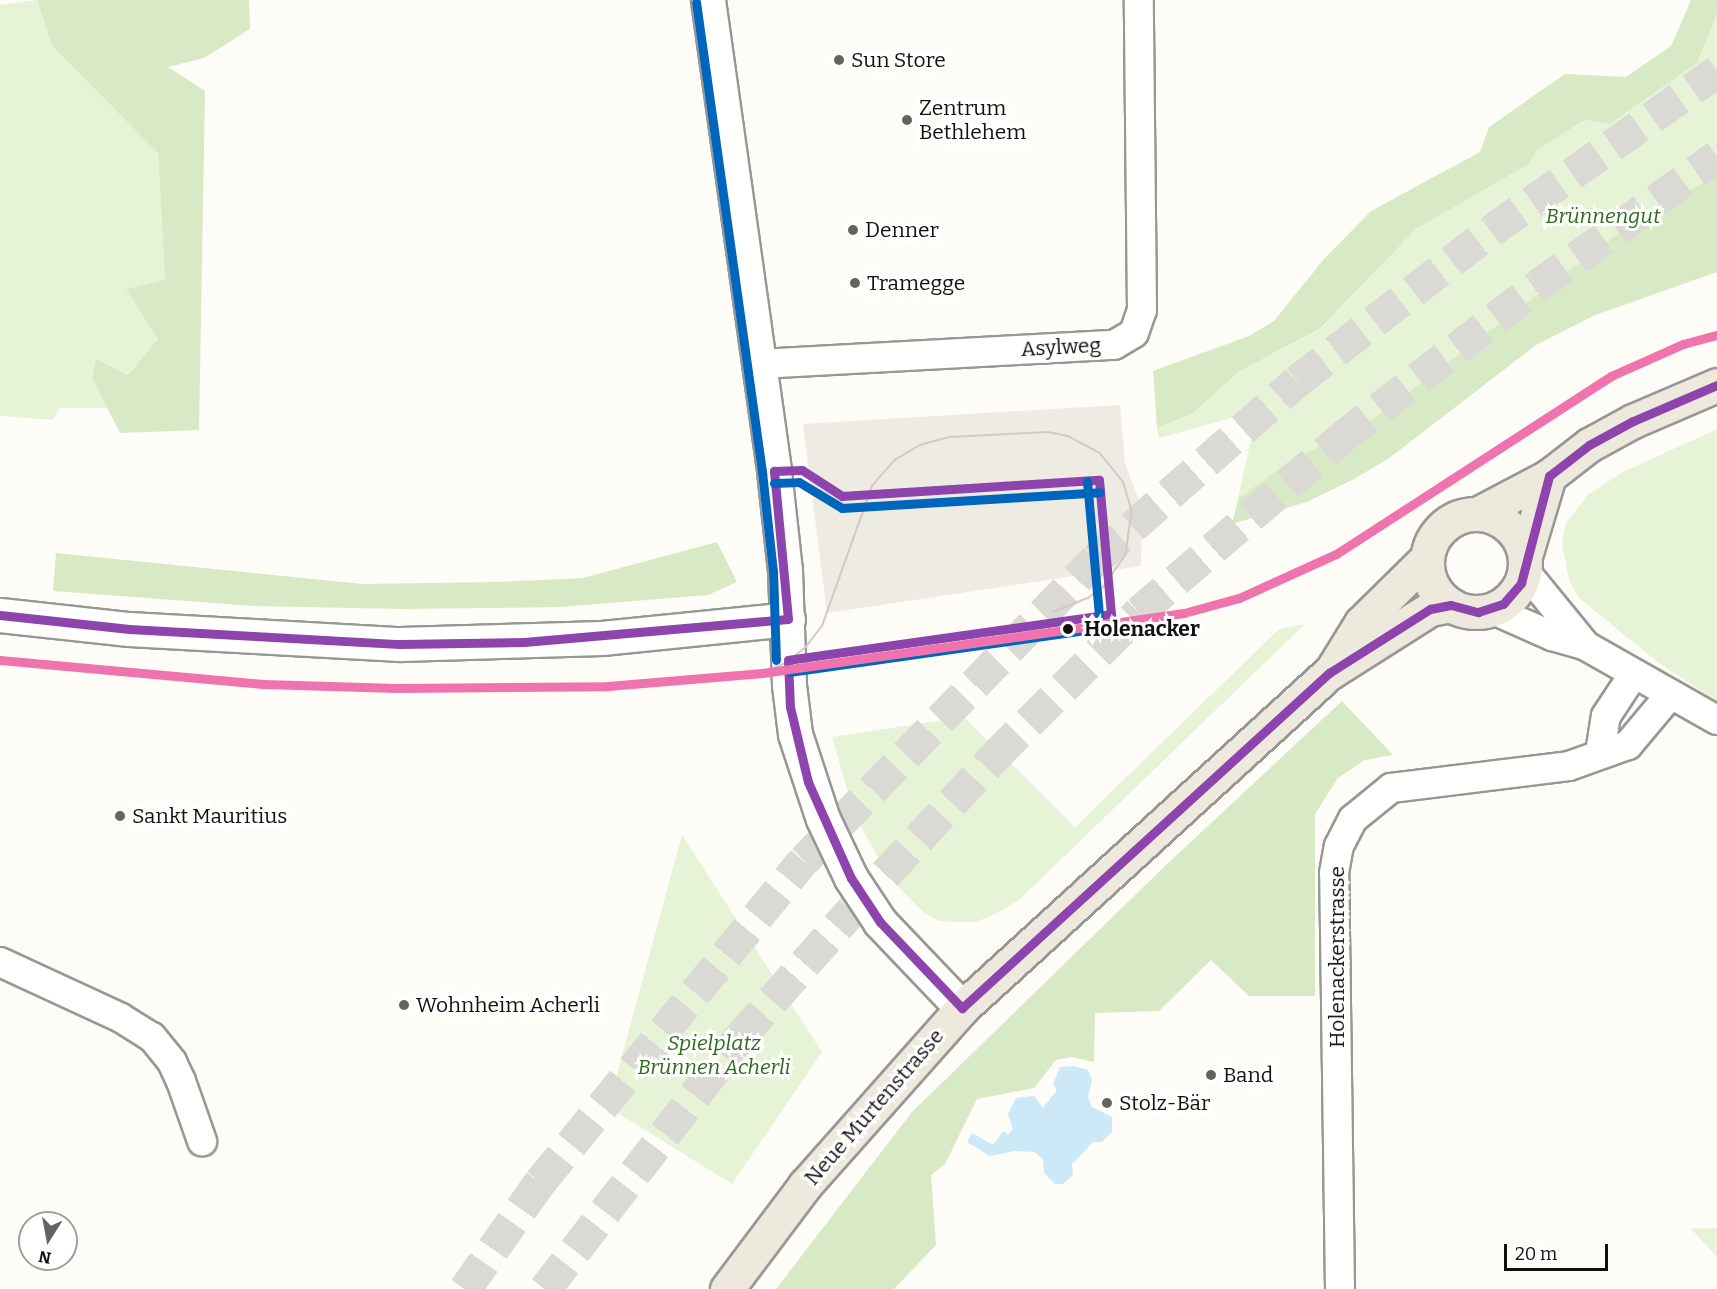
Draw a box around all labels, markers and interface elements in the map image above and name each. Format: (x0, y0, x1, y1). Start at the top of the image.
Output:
place label: Sun Store (851, 47, 946, 73)
marker: Sun Store (832, 53, 846, 67)
place label: Zentrum Bethlehem (919, 95, 1026, 145)
marker: Zentrum Bethlehem (900, 113, 914, 127)
park label: Brünnengut (1546, 203, 1660, 229)
place label: Denner (865, 217, 939, 243)
marker: Denner (846, 223, 860, 237)
place label: Tramegge (867, 270, 965, 296)
marker: Tramegge (848, 276, 862, 290)
street label: Asylweg (1020, 332, 1102, 362)
place label: Holenacker (1084, 616, 1200, 642)
marker: Holenacker (1057, 618, 1079, 640)
place label: Sankt Mauritius (132, 803, 287, 829)
marker: Sankt Mauritius (113, 809, 127, 823)
street label: Holenackerstrasse (1324, 866, 1350, 1048)
place label: Wohnheim Acherli (416, 992, 600, 1018)
marker: Wohnheim Acherli (397, 998, 411, 1012)
street label: Neue Murtenstrasse (799, 1024, 949, 1190)
park label: Spielplatz Brünnen Acherli (637, 1030, 791, 1080)
place label: Band (1223, 1062, 1273, 1088)
marker: Band (1204, 1068, 1218, 1082)
place label: Stolz-Bär (1119, 1090, 1210, 1116)
marker: Stolz-Bär (1100, 1096, 1114, 1110)
north arrow (18, 1211, 78, 1271)
scale bar (1507, 1232, 1610, 1270)
text: 20 m (1515, 1243, 1557, 1265)
text: N (37, 1247, 53, 1268)

